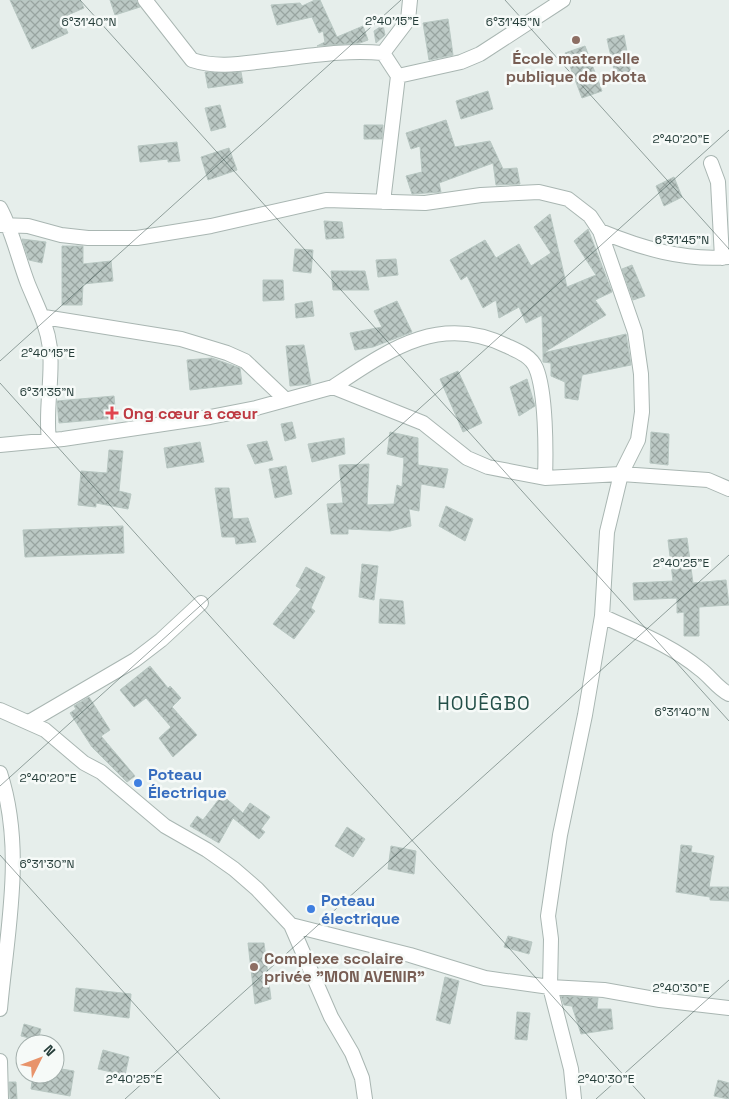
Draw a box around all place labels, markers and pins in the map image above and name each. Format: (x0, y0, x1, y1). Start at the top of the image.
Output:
marker: École maternelle publique de pkota (570, 34, 582, 46)
place label: École maternelle publique de pkota (506, 48, 646, 87)
place label: Ong cœur a cœur (123, 403, 258, 424)
marker: Ong cœur a cœur (105, 406, 119, 420)
place label: Poteau Électrique (148, 764, 227, 803)
marker: Poteau Électrique (132, 777, 144, 789)
place label: Poteau électrique (321, 890, 400, 929)
marker: Poteau électrique (305, 903, 317, 915)
place label: Complexe scolaire privée "MON AVENIR" (264, 948, 425, 987)
marker: Complexe scolaire privée "MON AVENIR" (248, 961, 260, 973)

